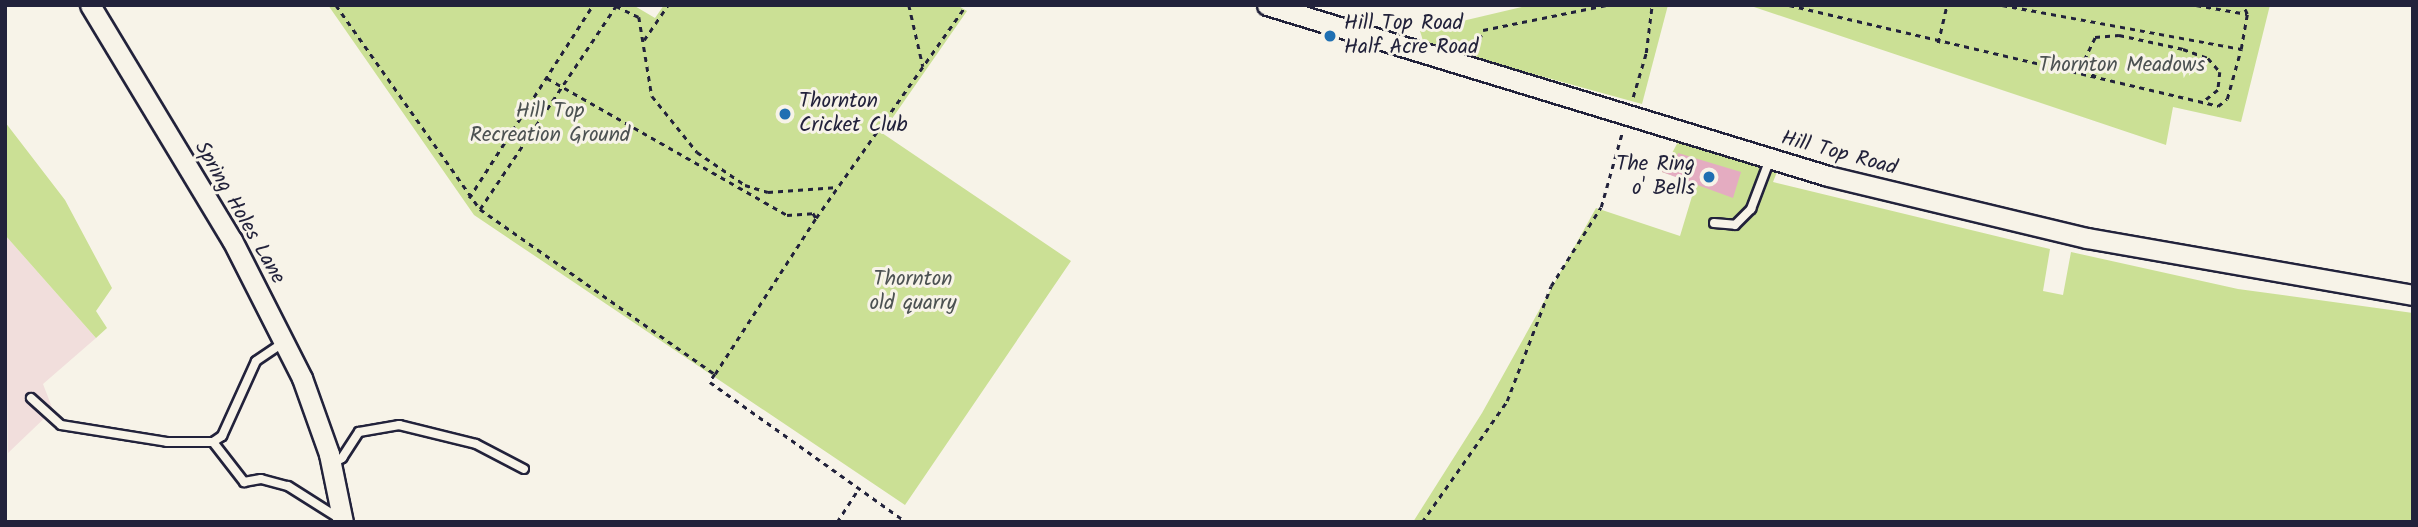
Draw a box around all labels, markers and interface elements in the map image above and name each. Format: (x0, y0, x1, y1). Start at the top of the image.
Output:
place label: Hill Top Road Half Acre Road (1344, 11, 1478, 61)
marker: Hill Top Road Half Acre Road (1322, 28, 1338, 44)
park label: Thornton Meadows (2039, 53, 2205, 79)
place label: Thornton Cricket Club (799, 89, 908, 139)
park label: Hill Top Recreation Ground (470, 99, 630, 149)
marker: Thornton Cricket Club (777, 106, 793, 122)
street label: Hill Top Road (1778, 126, 1900, 182)
street label: Spring Holes Lane (188, 137, 290, 289)
place label: The Ring o' Bells (1616, 152, 1695, 202)
marker: The Ring o' Bells (1701, 169, 1717, 185)
park label: Thornton old quarry (869, 267, 957, 317)

